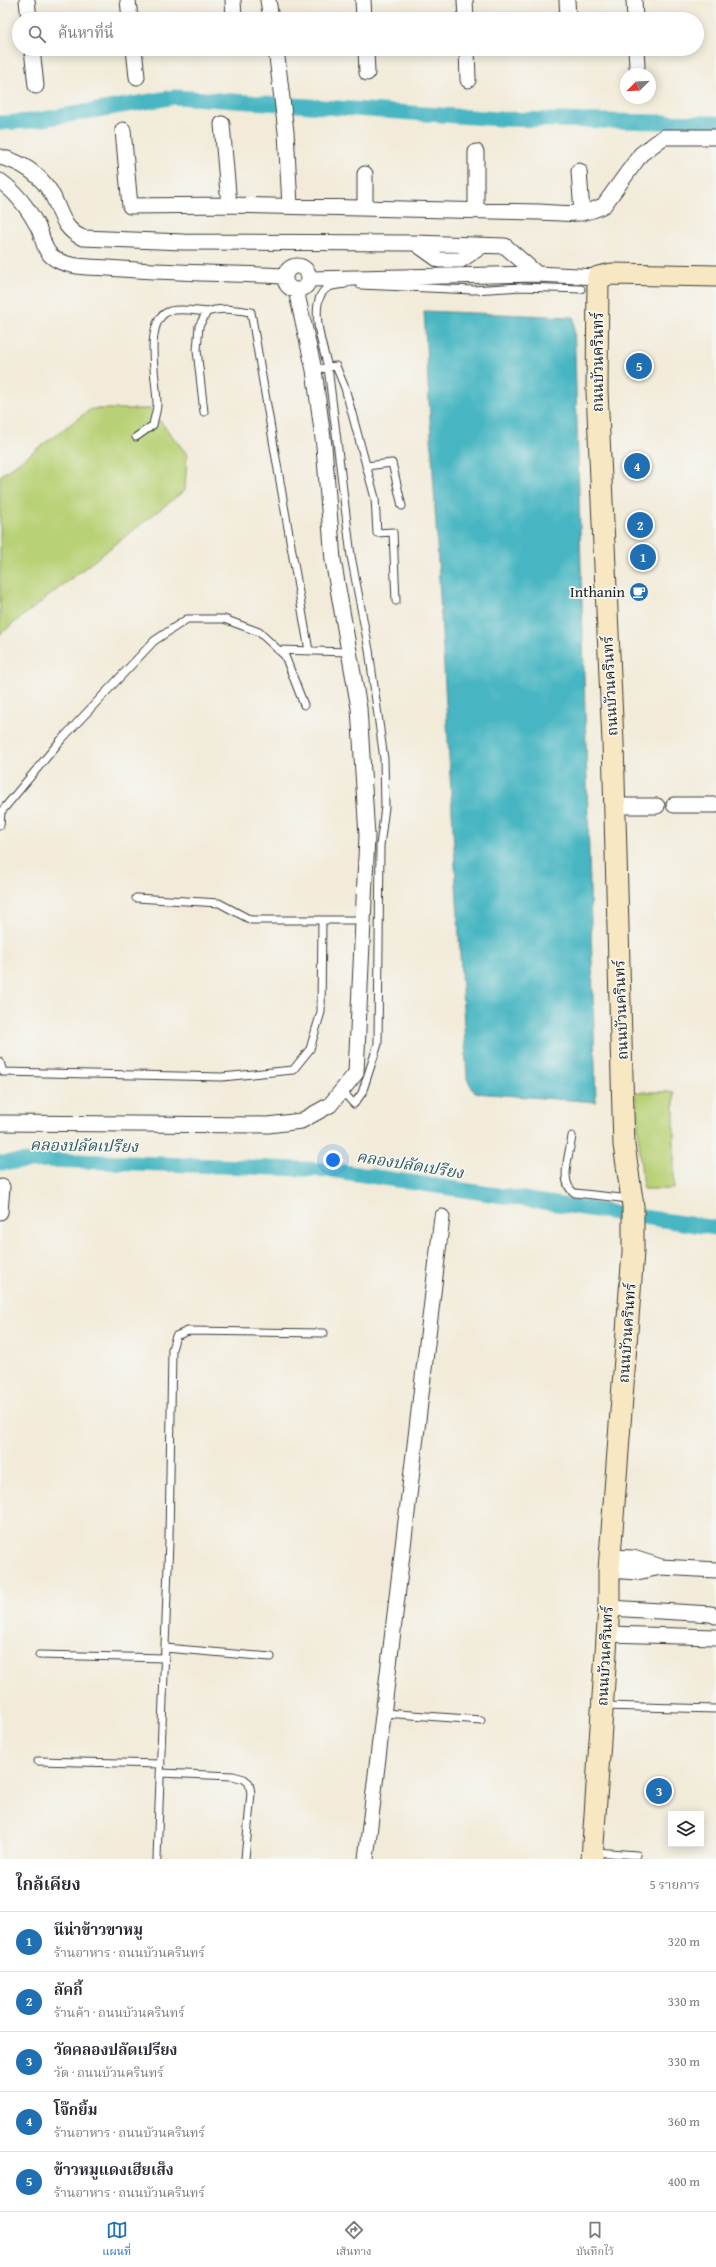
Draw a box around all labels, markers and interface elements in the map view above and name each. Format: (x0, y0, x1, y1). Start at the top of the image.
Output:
search box (12, 12, 704, 56)
text: ค้นหาที่นี่ (58, 22, 114, 43)
icon: search (26, 23, 48, 45)
north arrow (620, 68, 656, 104)
street label: ถนนบัวนครินทร์ (587, 311, 608, 412)
pin: 5 (626, 351, 652, 381)
pin: 4 (624, 451, 650, 481)
pin: 2 (627, 510, 653, 540)
pin: 1 (630, 542, 656, 572)
place label: Inthanin (570, 581, 626, 602)
cafe icon: Inthanin (628, 581, 650, 603)
street label: ถนนบัวนครินทร์ (596, 635, 623, 737)
street label: ถนนบัวนครินทร์ (608, 959, 633, 1060)
water label: คลองปลัดเปรียง (30, 1132, 139, 1158)
water label: คลองปลัดเปรียง (355, 1144, 466, 1184)
your location (323, 1150, 343, 1170)
street label: ถนนบัวนครินทร์ (613, 1282, 641, 1384)
street label: ถนนบัวนครินทร์ (591, 1605, 618, 1706)
pin: 3 (646, 1776, 672, 1806)
map controls (668, 1811, 704, 1847)
button: layers (668, 1811, 704, 1847)
text: ใกล้เคียง (16, 1871, 81, 1896)
text: 5 รายการ (649, 1875, 700, 1894)
text: นีน่าข้าวขาหมู (54, 1919, 143, 1940)
text: 1 (26, 1932, 32, 1951)
text: 320 m (668, 1932, 700, 1951)
text: ร้านอาหาร · ถนนบัวนครินทร์ (54, 1943, 205, 1962)
text: ลัคกี้ (54, 1979, 83, 2000)
text: 2 (26, 1992, 32, 2011)
text: 330 m (668, 1992, 700, 2011)
text: ร้านค้า · ถนนบัวนครินทร์ (54, 2003, 185, 2022)
text: วัดคลองปลัดเปรียง (54, 2039, 177, 2060)
text: 3 (26, 2052, 32, 2071)
text: 330 m (668, 2052, 700, 2071)
text: วัด · ถนนบัวนครินทร์ (54, 2063, 164, 2082)
text: โจ๊กยิ้ม (54, 2099, 98, 2120)
text: 4 (26, 2112, 32, 2131)
text: 360 m (668, 2112, 700, 2131)
text: ร้านอาหาร · ถนนบัวนครินทร์ (54, 2123, 205, 2142)
text: ข้าวหมูแดงเฮียเส็ง (54, 2159, 174, 2180)
text: 5 (26, 2172, 32, 2191)
text: 400 m (668, 2172, 700, 2191)
text: ร้านอาหาร · ถนนบัวนครินทร์ (54, 2183, 205, 2202)
tab: แผนที่ (102, 2219, 131, 2261)
tab: เส้นทาง (336, 2219, 372, 2261)
tab: บันทึกไว้ (576, 2219, 614, 2261)

